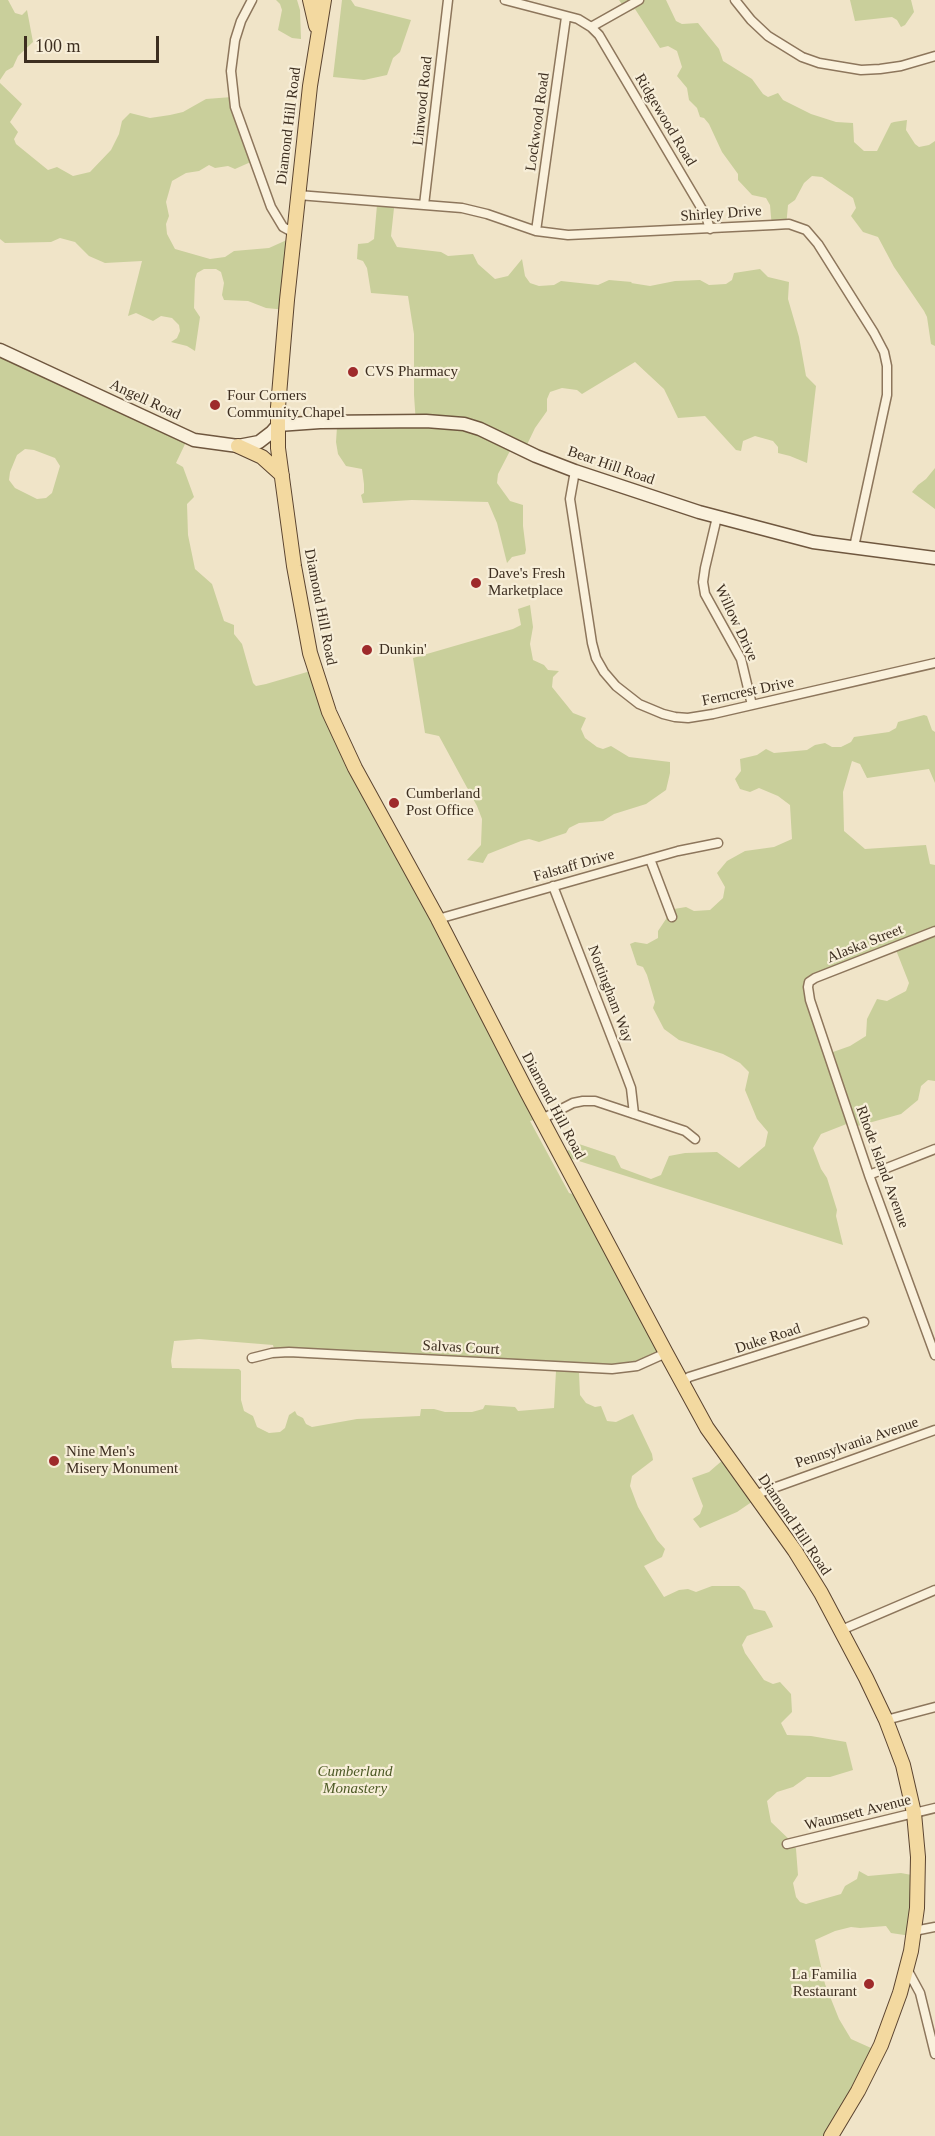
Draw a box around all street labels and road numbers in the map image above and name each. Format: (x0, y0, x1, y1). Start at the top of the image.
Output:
street label: Linwood Road (409, 56, 437, 146)
street label: Diamond Hill Road (273, 66, 305, 186)
street label: Lockwood Road (522, 71, 554, 173)
street label: Ridgewood Road (630, 71, 700, 169)
street label: Shirley Drive (680, 202, 762, 226)
street label: Angell Road (107, 376, 183, 424)
street label: Bear Hill Road (565, 443, 657, 489)
street label: Diamond Hill Road (300, 547, 340, 667)
street label: Willow Drive (710, 582, 762, 664)
street label: Ferncrest Drive (700, 673, 796, 711)
street label: Falstaff Drive (531, 846, 617, 886)
street label: Alaska Street (824, 921, 906, 967)
street label: Nottingham Way (583, 943, 637, 1045)
street label: Diamond Hill Road (517, 1050, 589, 1162)
street label: Rhode Island Avenue (852, 1103, 912, 1231)
street label: Duke Road (733, 1320, 803, 1358)
street label: Salvas Court (422, 1337, 500, 1359)
street label: Pennsylvania Avenue (793, 1413, 921, 1473)
street label: Diamond Hill Road (753, 1471, 835, 1579)
street label: Waumsett Avenue (803, 1791, 913, 1835)

